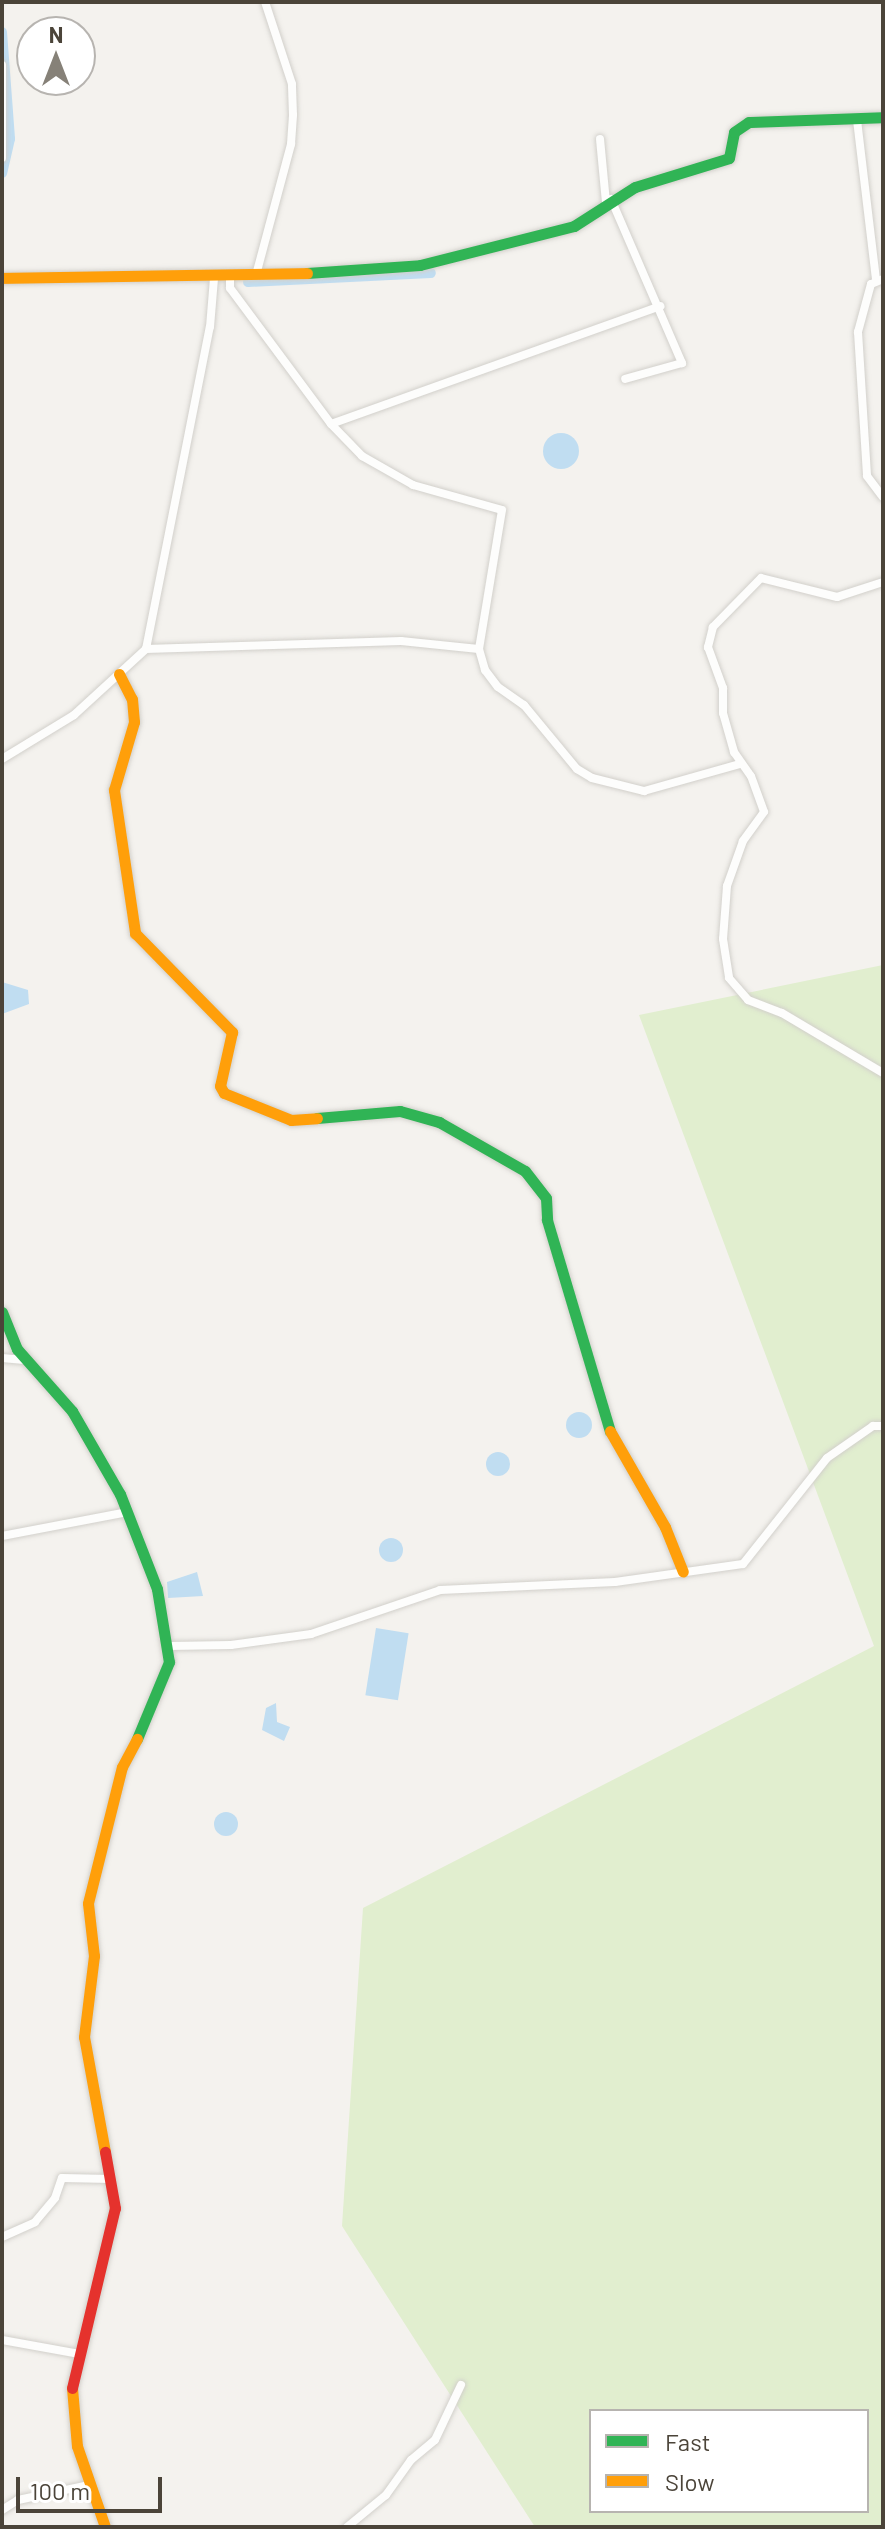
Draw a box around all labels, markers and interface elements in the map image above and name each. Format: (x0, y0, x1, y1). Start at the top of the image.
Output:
north arrow (16, 16, 96, 96)
text: N (49, 21, 63, 47)
legend (589, 2409, 869, 2513)
text: Fast (665, 2427, 710, 2456)
scale bar (20, 2461, 166, 2511)
text: Slow (665, 2467, 714, 2496)
text: 100 m (30, 2476, 90, 2505)

